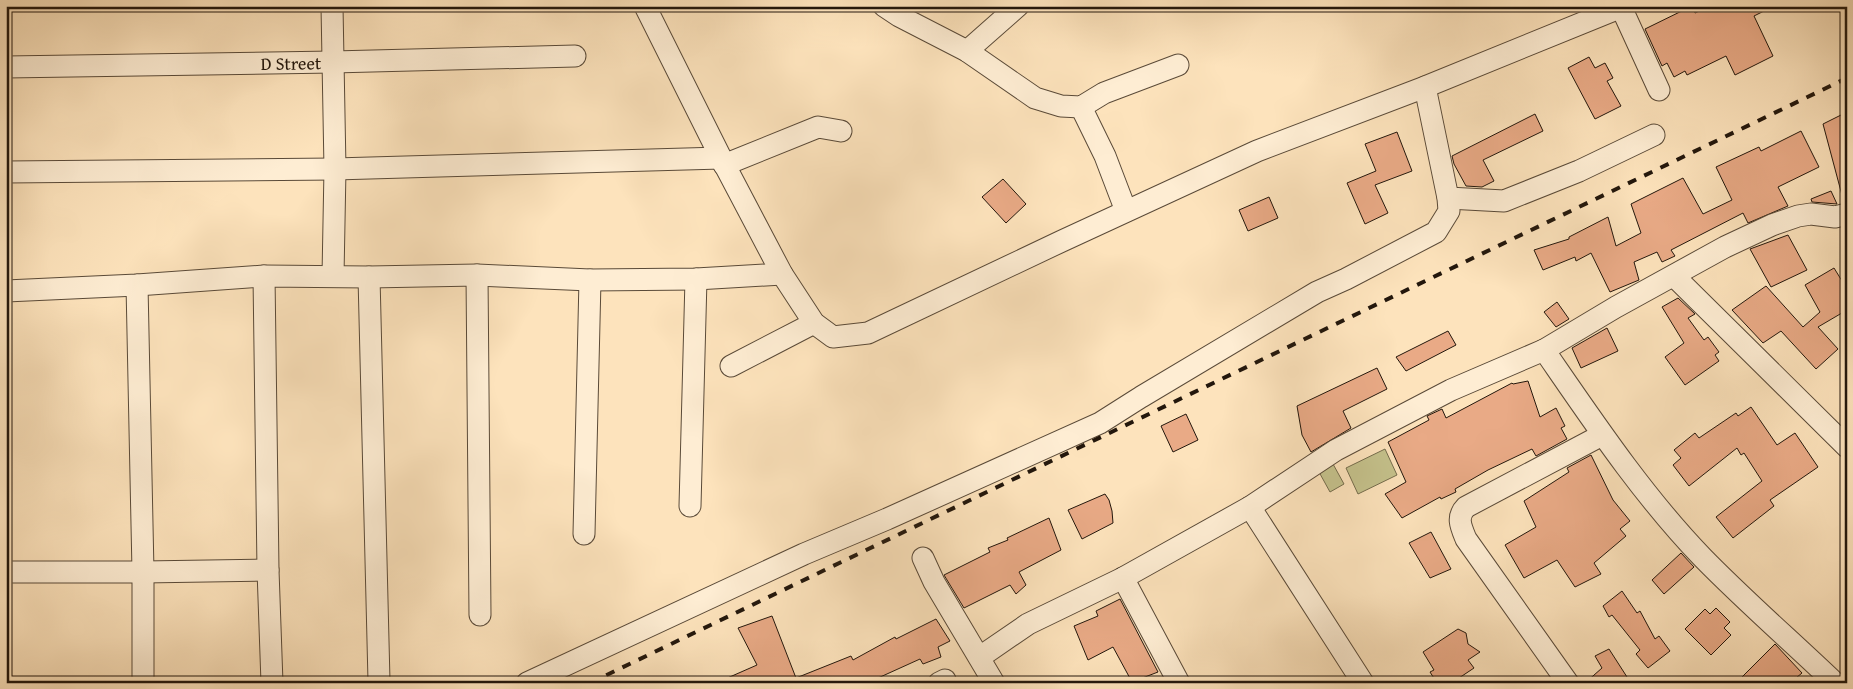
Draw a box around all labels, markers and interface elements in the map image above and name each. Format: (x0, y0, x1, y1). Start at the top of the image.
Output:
street label: D Street (261, 49, 322, 77)

